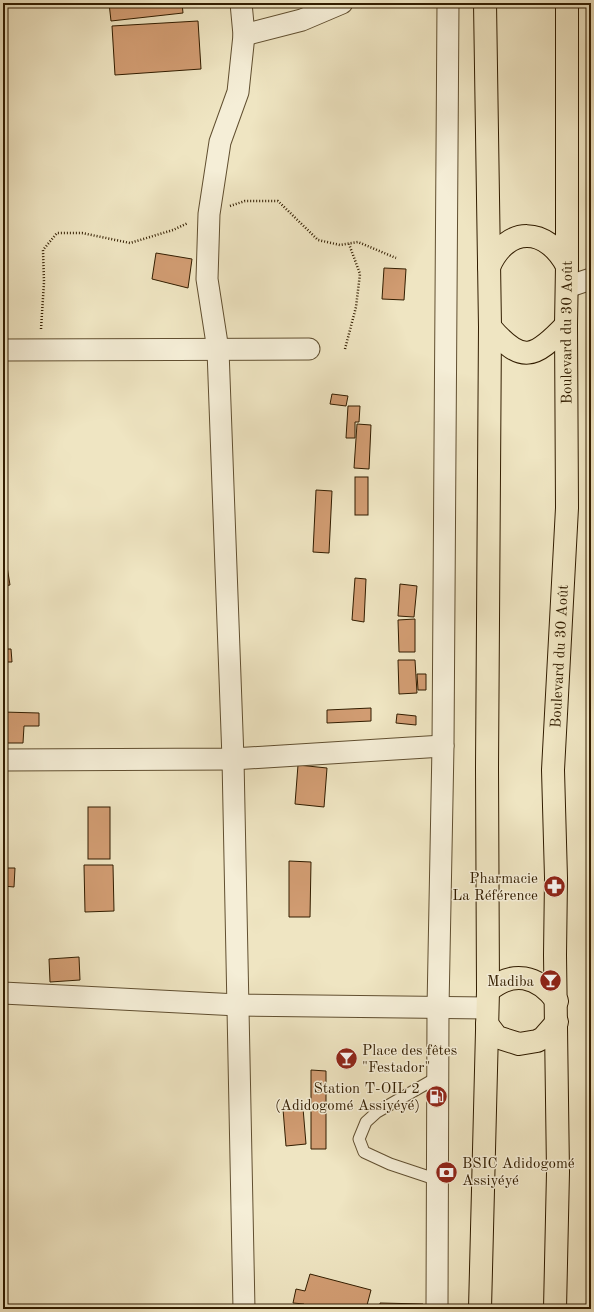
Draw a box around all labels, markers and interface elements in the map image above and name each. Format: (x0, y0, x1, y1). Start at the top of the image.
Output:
street label: Boulevard du 30 Août (560, 261, 576, 404)
street label: Boulevard du 30 Août (549, 584, 572, 729)
place label: Pharmacie La Référence (452, 872, 538, 904)
pharmacy icon: Pharmacie La Référence (541, 874, 567, 900)
bar icon: Madiba (537, 968, 563, 994)
place label: Madiba (487, 975, 535, 990)
place label: Place des fêtes "Festador" (362, 1044, 457, 1076)
bar icon: Place des fêtes "Festador" (334, 1046, 360, 1072)
place label: Station T-OIL 2 (Adidogomé Assiyéyé) (275, 1082, 420, 1114)
fuel station icon: Station T-OIL 2 (Adidogomé Assiyéyé) (423, 1084, 449, 1110)
place label: BSIC Adidogomé Assiyéyé (462, 1157, 575, 1189)
bank icon: BSIC Adidogomé Assiyéyé (434, 1159, 460, 1185)

